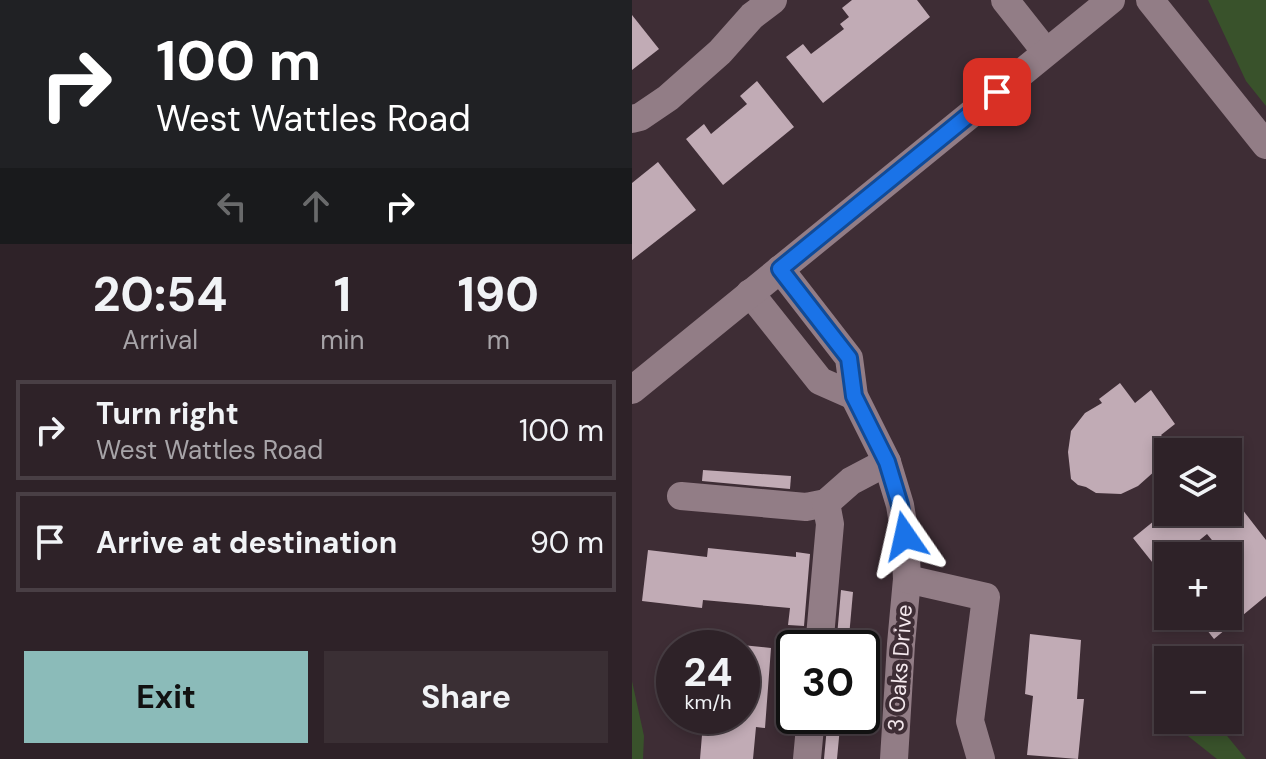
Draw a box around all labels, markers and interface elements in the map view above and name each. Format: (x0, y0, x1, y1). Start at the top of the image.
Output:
text: 100 m (156, 24, 321, 97)
icon: right (24, 32, 128, 136)
pin (963, 58, 1031, 126)
icon: arrive (975, 70, 1019, 114)
text: West Wattles Road (156, 95, 471, 142)
icon: left (210, 184, 254, 228)
icon: ahead (294, 184, 338, 228)
icon: right (378, 184, 422, 228)
text: 20:54 (93, 263, 227, 326)
text: 1 (334, 263, 351, 326)
text: 190 (457, 263, 539, 326)
text: Arrival (122, 323, 198, 357)
text: min (320, 323, 365, 357)
text: m (487, 323, 510, 357)
text: Turn right (96, 394, 239, 433)
icon: right (28, 408, 72, 452)
text: 100 m (519, 411, 604, 450)
text: West Wattles Road (96, 433, 323, 467)
map controls (1154, 438, 1242, 734)
button: layers (1154, 438, 1242, 526)
position arrow (863, 494, 947, 578)
icon: arrive (28, 520, 72, 564)
text: Arrive at destination (96, 523, 397, 562)
text: 90 m (530, 523, 604, 562)
button: + (1154, 542, 1242, 630)
street label: 3 Oaks Drive (881, 603, 919, 733)
speed limit sign: 30 (776, 630, 880, 734)
text: 24 (684, 646, 732, 698)
button: − (1154, 646, 1242, 734)
button: Exit (24, 651, 308, 743)
button: Share (324, 651, 608, 743)
text: km/h (684, 689, 732, 715)

